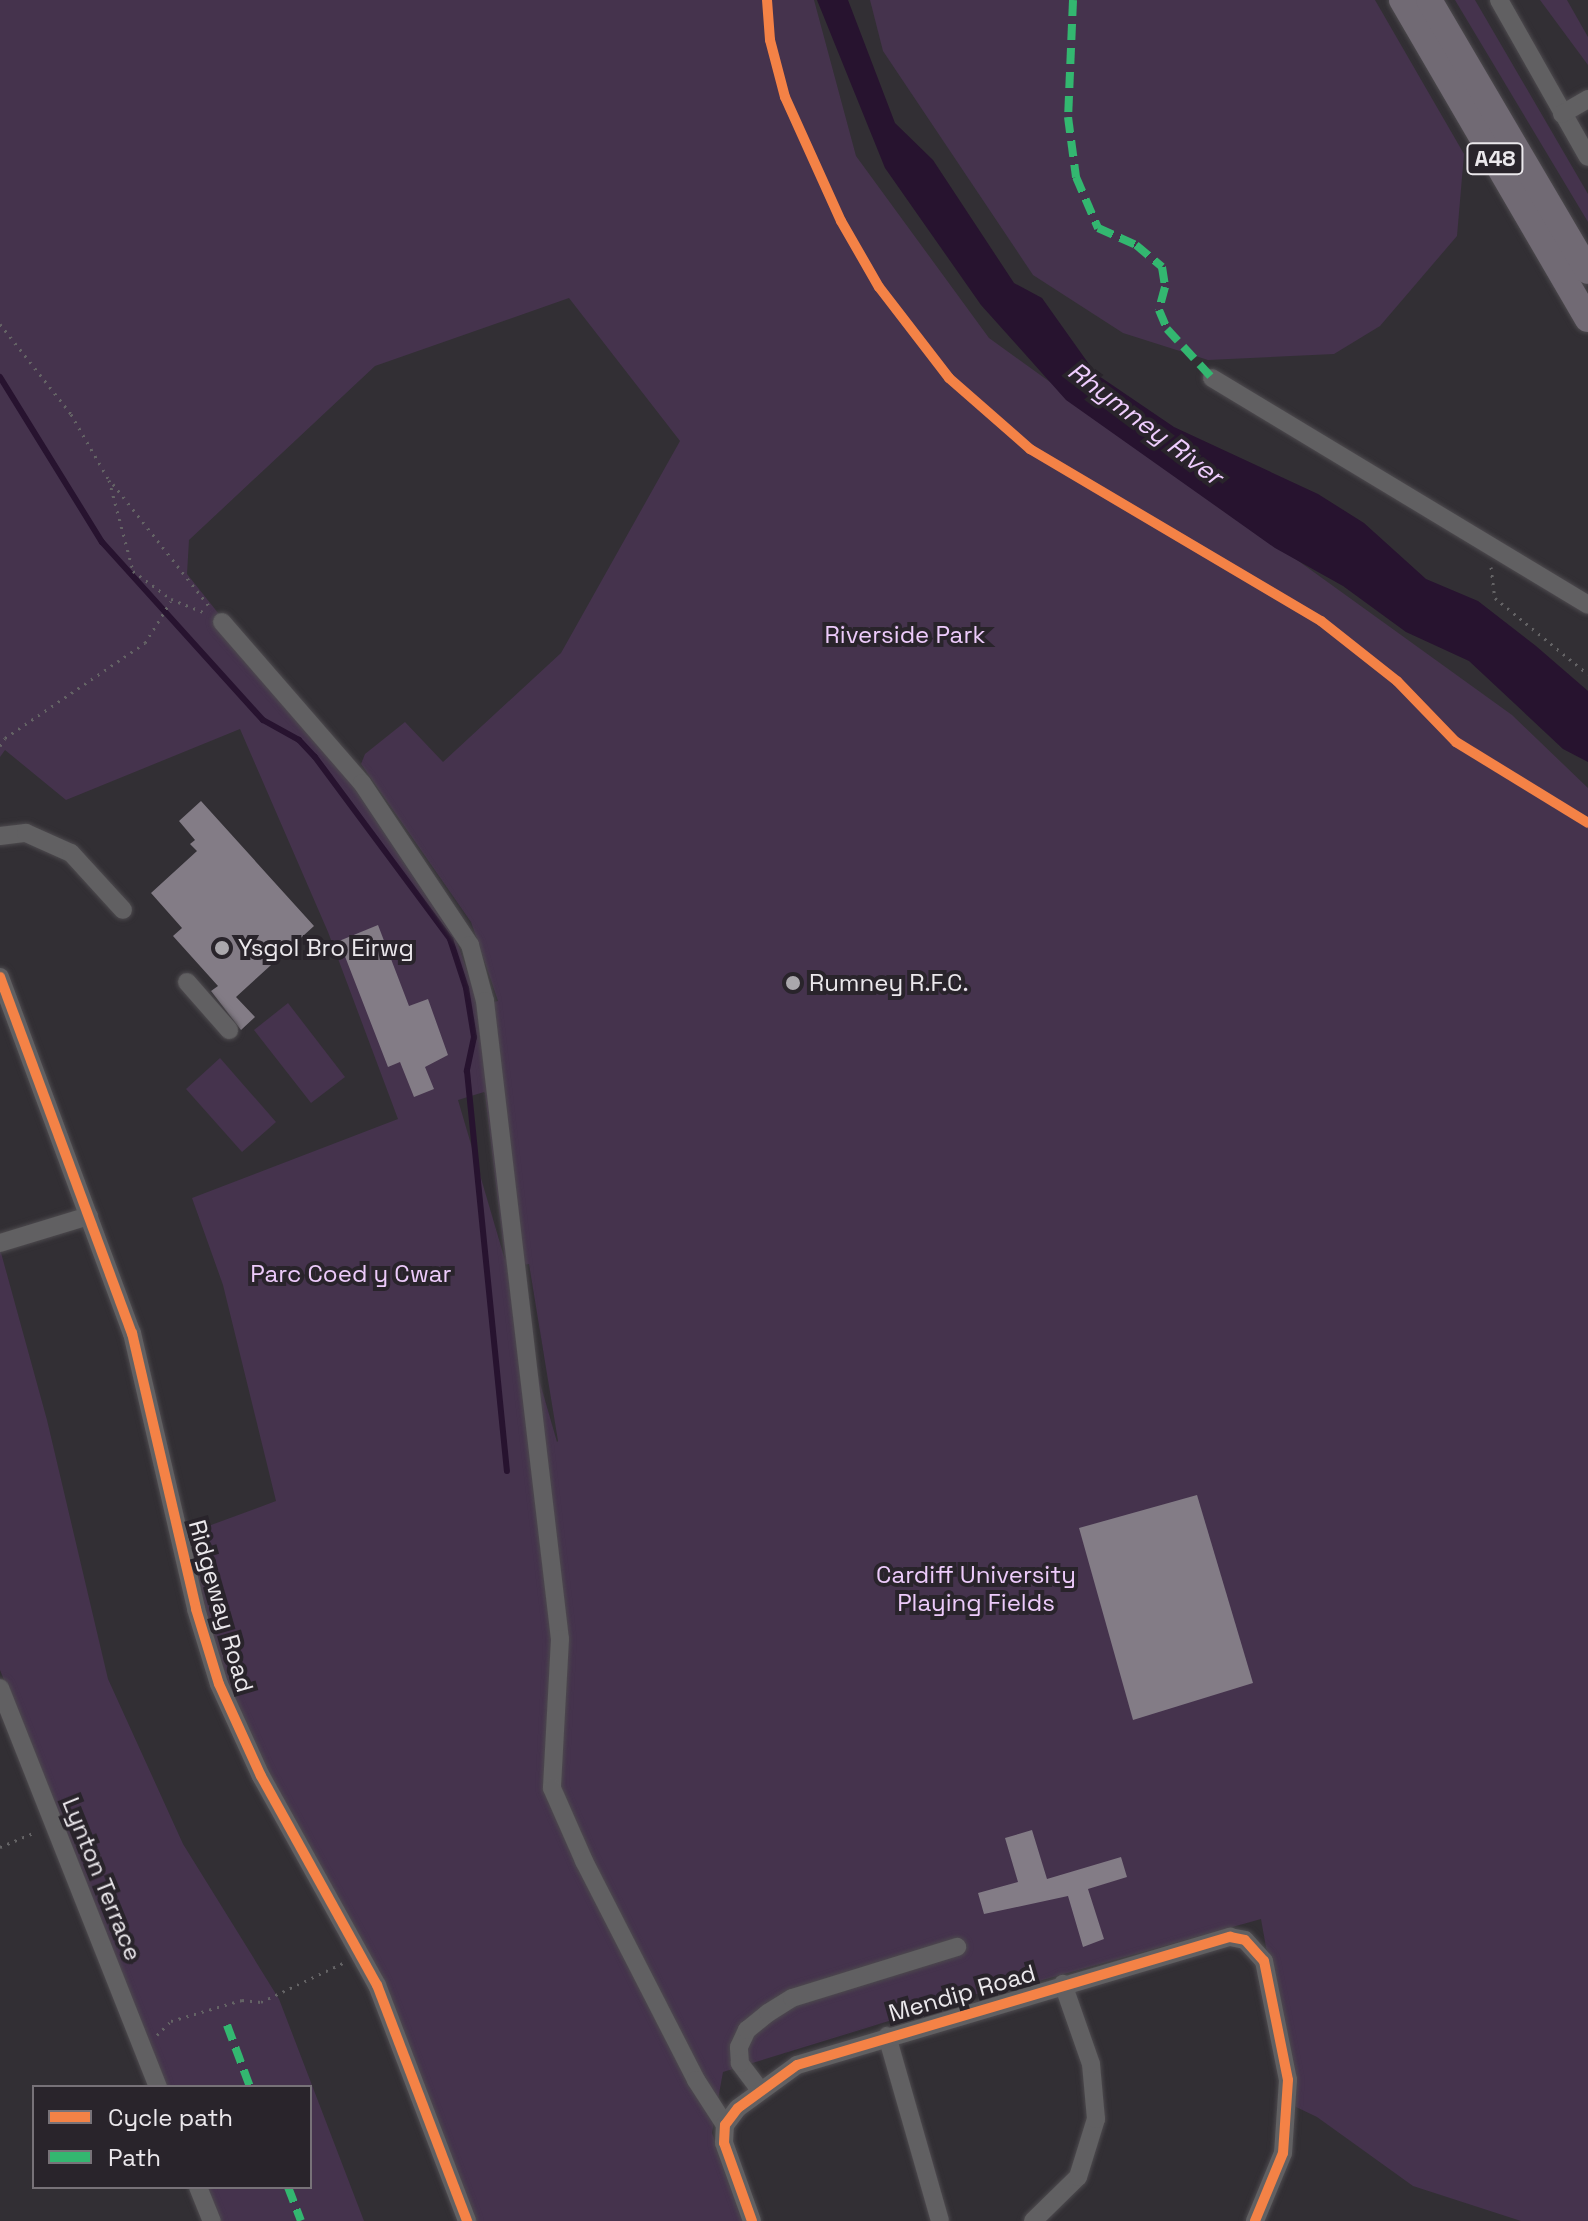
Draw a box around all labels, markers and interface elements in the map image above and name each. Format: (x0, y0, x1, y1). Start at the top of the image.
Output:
road number: A48 (1465, 141, 1525, 177)
water label: Rhymney River (1061, 356, 1229, 492)
park label: Riverside Park (825, 621, 985, 649)
place label: Ysgol Bro Eirwg (238, 934, 414, 962)
marker: Ysgol Bro Eirwg (213, 939, 231, 957)
place label: Rumney R.F.C. (809, 969, 969, 997)
marker: Rumney R.F.C. (784, 974, 802, 992)
park label: Parc Coed y Cwar (250, 1260, 452, 1288)
street label: Ridgeway Road (183, 1516, 259, 1696)
park label: Cardiff University Playing Fields (876, 1561, 1076, 1617)
street label: Lynton Terrace (56, 1793, 148, 1965)
street label: Mendip Road (885, 1958, 1039, 2028)
legend (32, 2085, 312, 2189)
text: Cycle path (108, 2102, 233, 2133)
text: Path (108, 2142, 161, 2173)

